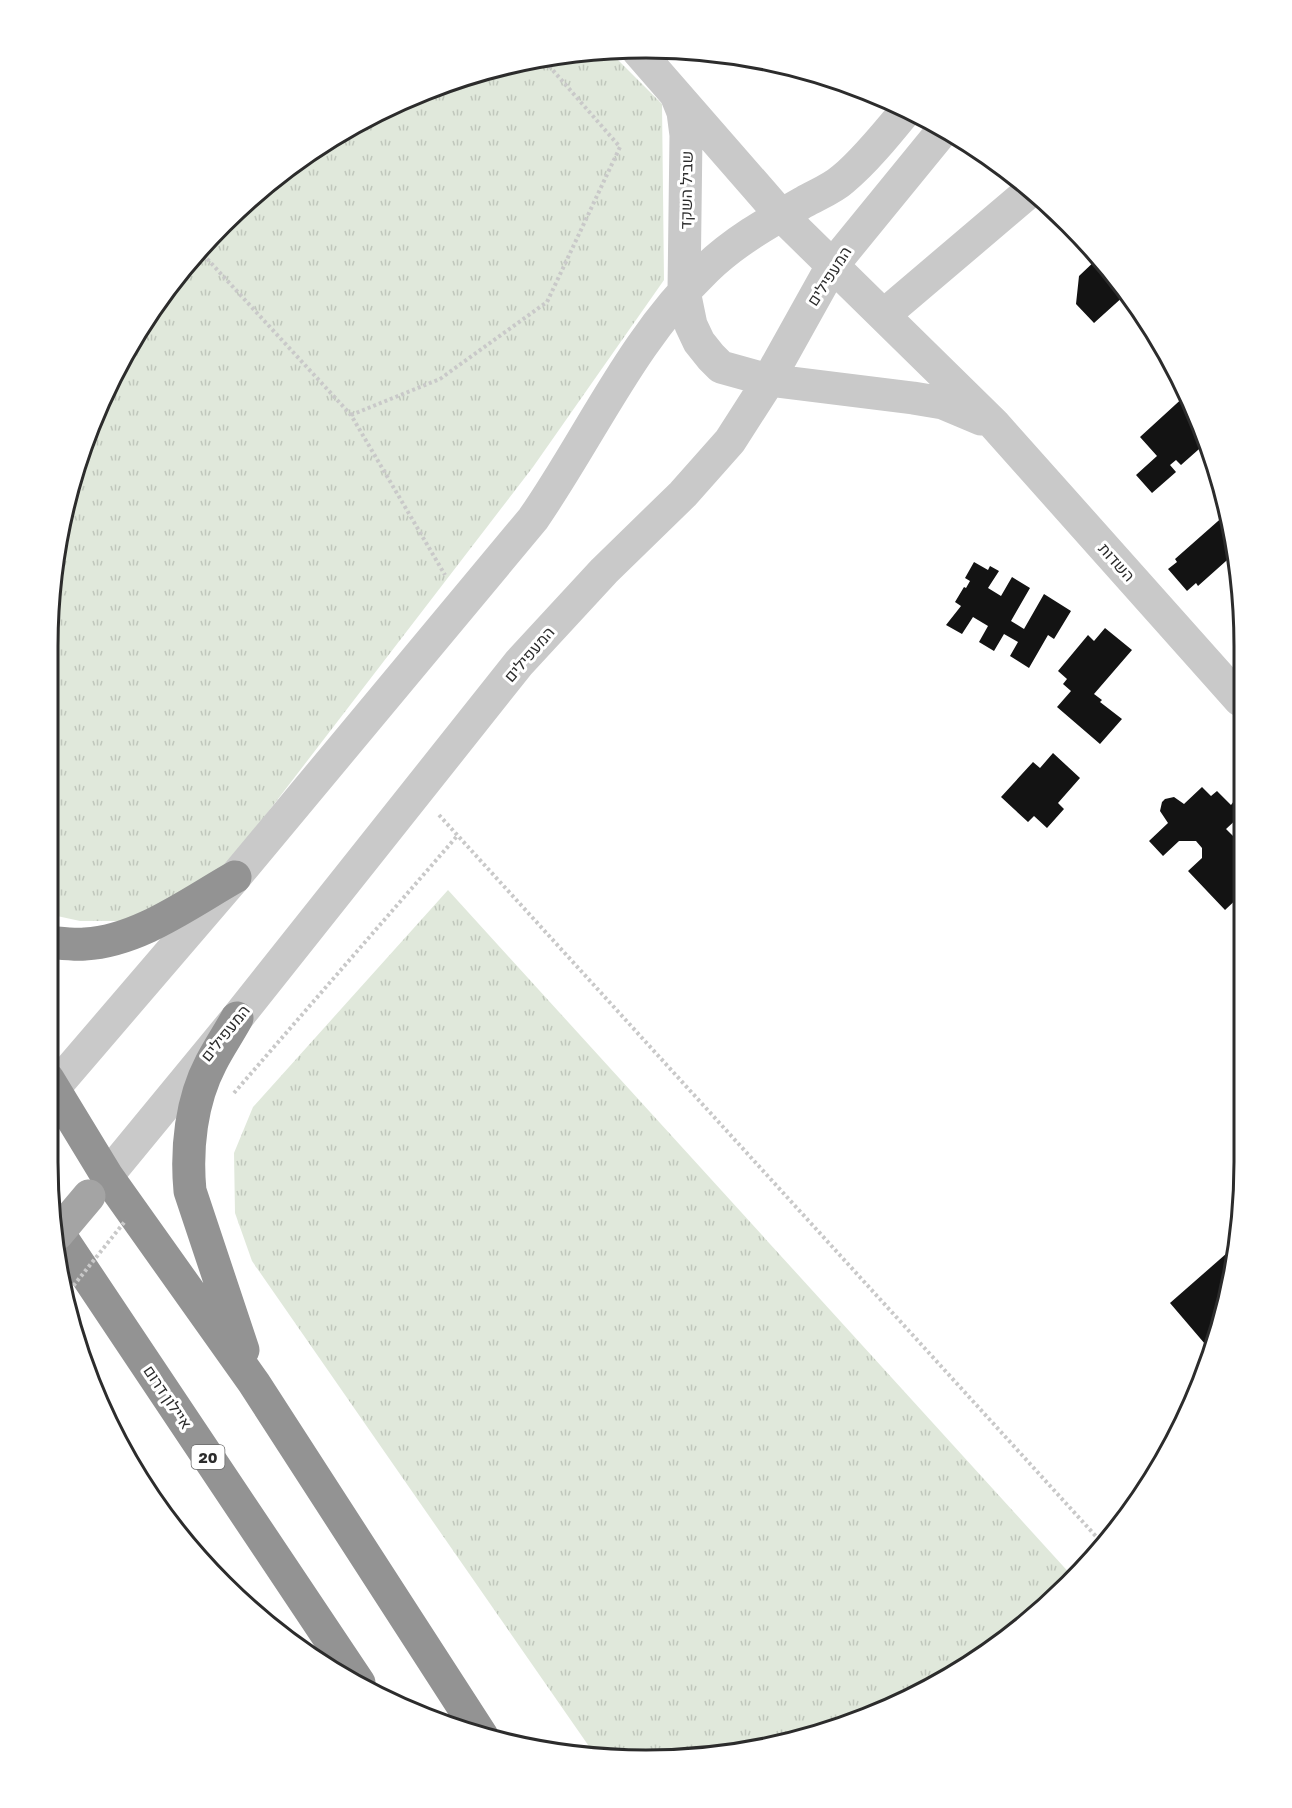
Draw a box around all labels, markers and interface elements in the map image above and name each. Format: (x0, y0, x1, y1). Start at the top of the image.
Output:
street label: שביל השקד (675, 151, 697, 229)
street label: המעפילים (802, 243, 856, 309)
street label: השדות (1094, 539, 1140, 585)
street label: המעפילים (500, 622, 558, 686)
street label: המעפילים (196, 1001, 254, 1065)
street label: איילון דרום (139, 1361, 197, 1433)
road number: 20 (192, 1445, 224, 1469)

